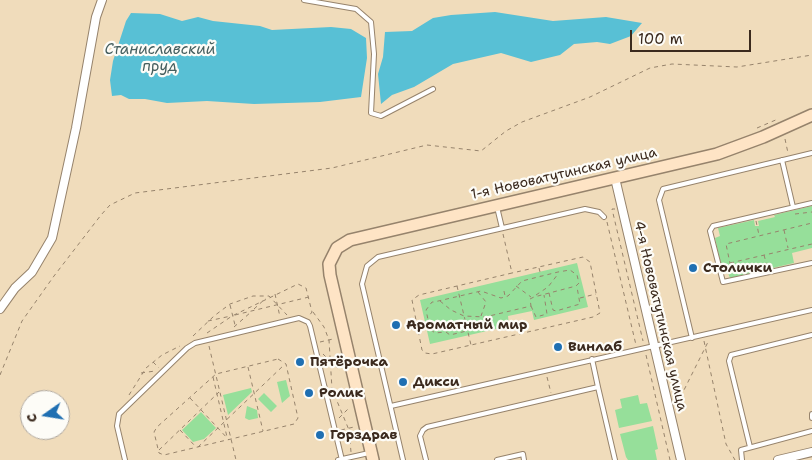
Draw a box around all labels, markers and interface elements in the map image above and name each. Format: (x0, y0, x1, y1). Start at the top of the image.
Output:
scale bar (632, 20, 753, 52)
text: 100 m (638, 29, 683, 49)
water label: Станиславский пруд (104, 41, 216, 76)
street label: 1-я Нововатутинская улица (469, 144, 659, 204)
street label: 4-я Нововатутинская улица (630, 219, 690, 413)
place label: Столички (703, 260, 772, 276)
marker: Столички (687, 262, 699, 274)
place label: Ароматный мир (406, 317, 527, 333)
marker: Ароматный мир (390, 319, 402, 331)
place label: Винлаб (568, 339, 622, 355)
marker: Винлаб (552, 341, 564, 353)
place label: Пятёрочка (310, 354, 388, 370)
marker: Пятёрочка (294, 356, 306, 368)
place label: Дикси (413, 374, 459, 390)
marker: Дикси (397, 376, 409, 388)
place label: Ролик (319, 385, 363, 401)
marker: Ролик (303, 387, 315, 399)
north arrow (20, 390, 70, 440)
text: С (22, 412, 41, 424)
place label: Горздрав (330, 427, 397, 443)
marker: Горздрав (314, 429, 326, 441)

